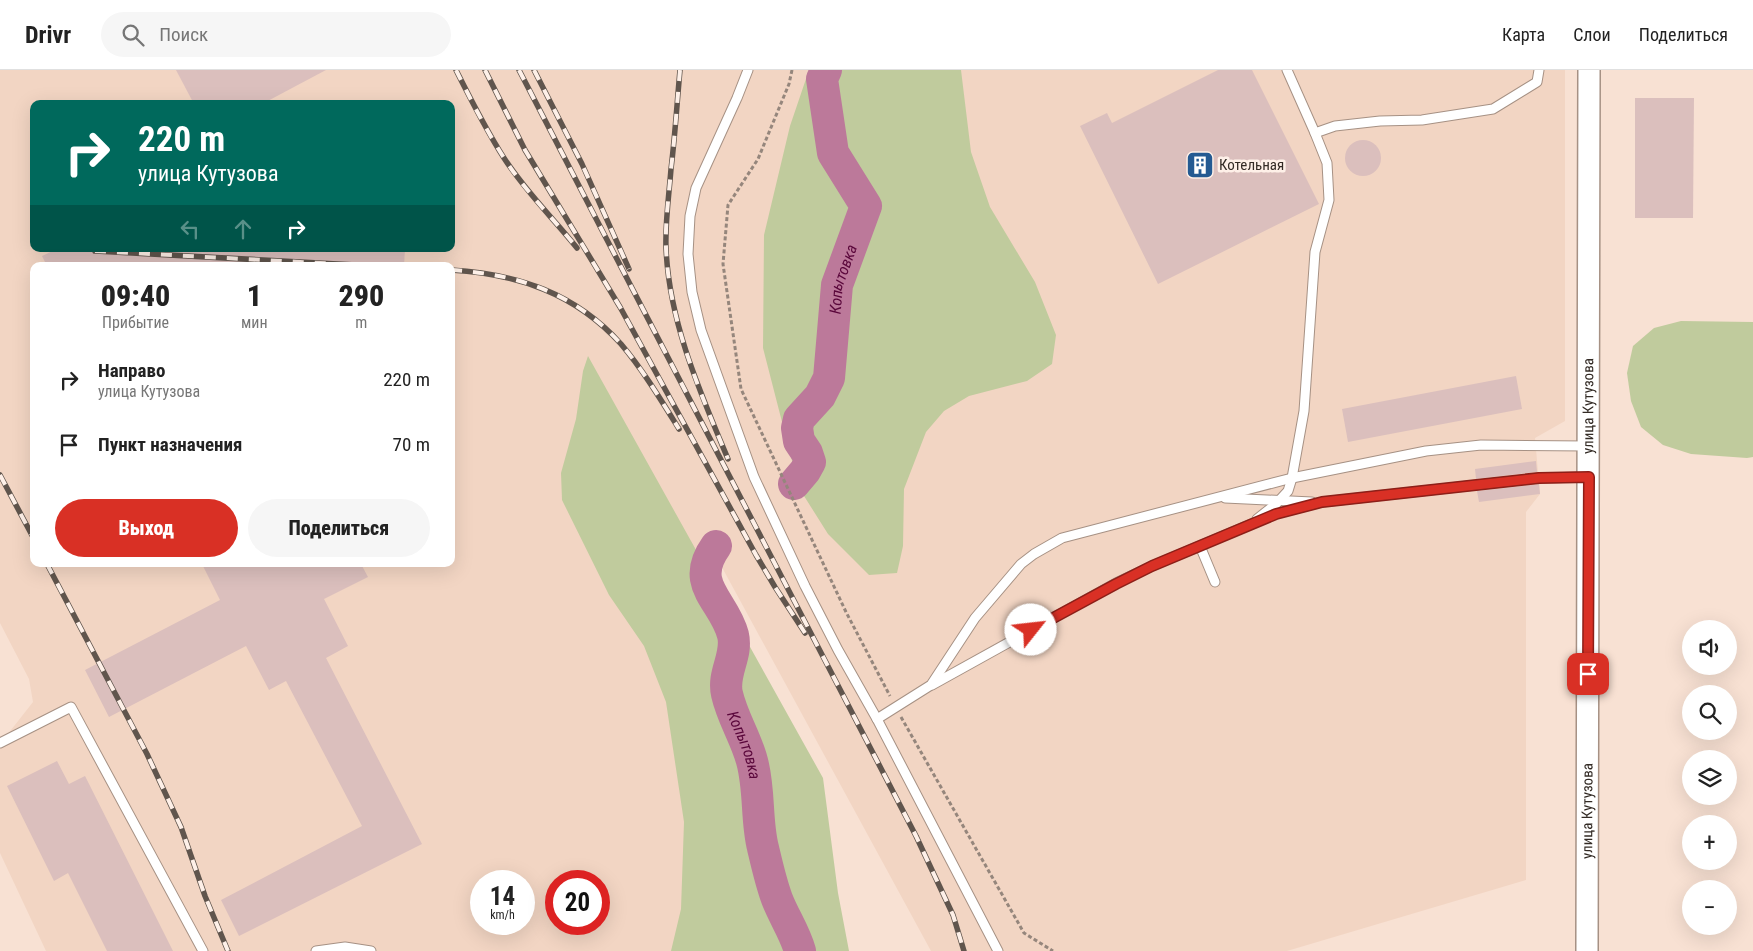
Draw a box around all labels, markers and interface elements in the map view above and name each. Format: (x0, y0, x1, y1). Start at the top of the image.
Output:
search box (101, 12, 451, 57)
text: Drivr (25, 21, 71, 49)
icon: search (119, 21, 147, 49)
text: Поиск (159, 23, 208, 46)
text: Карта (1502, 24, 1545, 45)
text: Слои (1573, 24, 1611, 45)
text: Поделиться (1639, 24, 1728, 45)
text: 220 m (138, 119, 225, 160)
icon: right (55, 120, 120, 185)
building icon: Котельная (1185, 150, 1215, 180)
place label: Котельная (1219, 156, 1284, 174)
text: улица Кутузова (138, 161, 278, 186)
icon: left (176, 215, 204, 243)
icon: ahead (229, 215, 257, 243)
icon: right (282, 215, 310, 243)
water label: Копытовка (826, 242, 861, 315)
text: 09:40 (101, 278, 170, 313)
text: 1 (247, 278, 262, 313)
text: 290 (338, 278, 384, 313)
text: Прибытие (102, 313, 169, 332)
text: мин (241, 313, 268, 332)
text: m (355, 313, 367, 332)
street label: улица Кутузова (1579, 358, 1597, 454)
text: Направо (98, 359, 165, 382)
icon: right (55, 366, 83, 394)
text: 220 m (383, 368, 430, 391)
text: улица Кутузова (98, 382, 200, 401)
icon: arrive (55, 431, 83, 459)
text: Пункт назначения (98, 433, 242, 456)
text: 70 m (393, 433, 430, 456)
button: Выход (55, 499, 238, 557)
button: Поделиться (248, 499, 430, 557)
position arrow (1004, 603, 1056, 655)
map controls (1682, 620, 1737, 935)
button: sound (1682, 620, 1737, 675)
pin (1567, 653, 1609, 695)
icon: arrive (1574, 660, 1602, 688)
button: search (1682, 685, 1737, 740)
water label: Копытовка (723, 708, 765, 781)
button: layers (1682, 750, 1737, 805)
street label: улица Кутузова (1578, 763, 1596, 859)
button: + (1682, 815, 1737, 870)
speed limit sign: 20 (545, 870, 610, 935)
button: − (1682, 880, 1737, 935)
text: 14 (490, 882, 515, 911)
text: km/h (490, 908, 515, 922)

